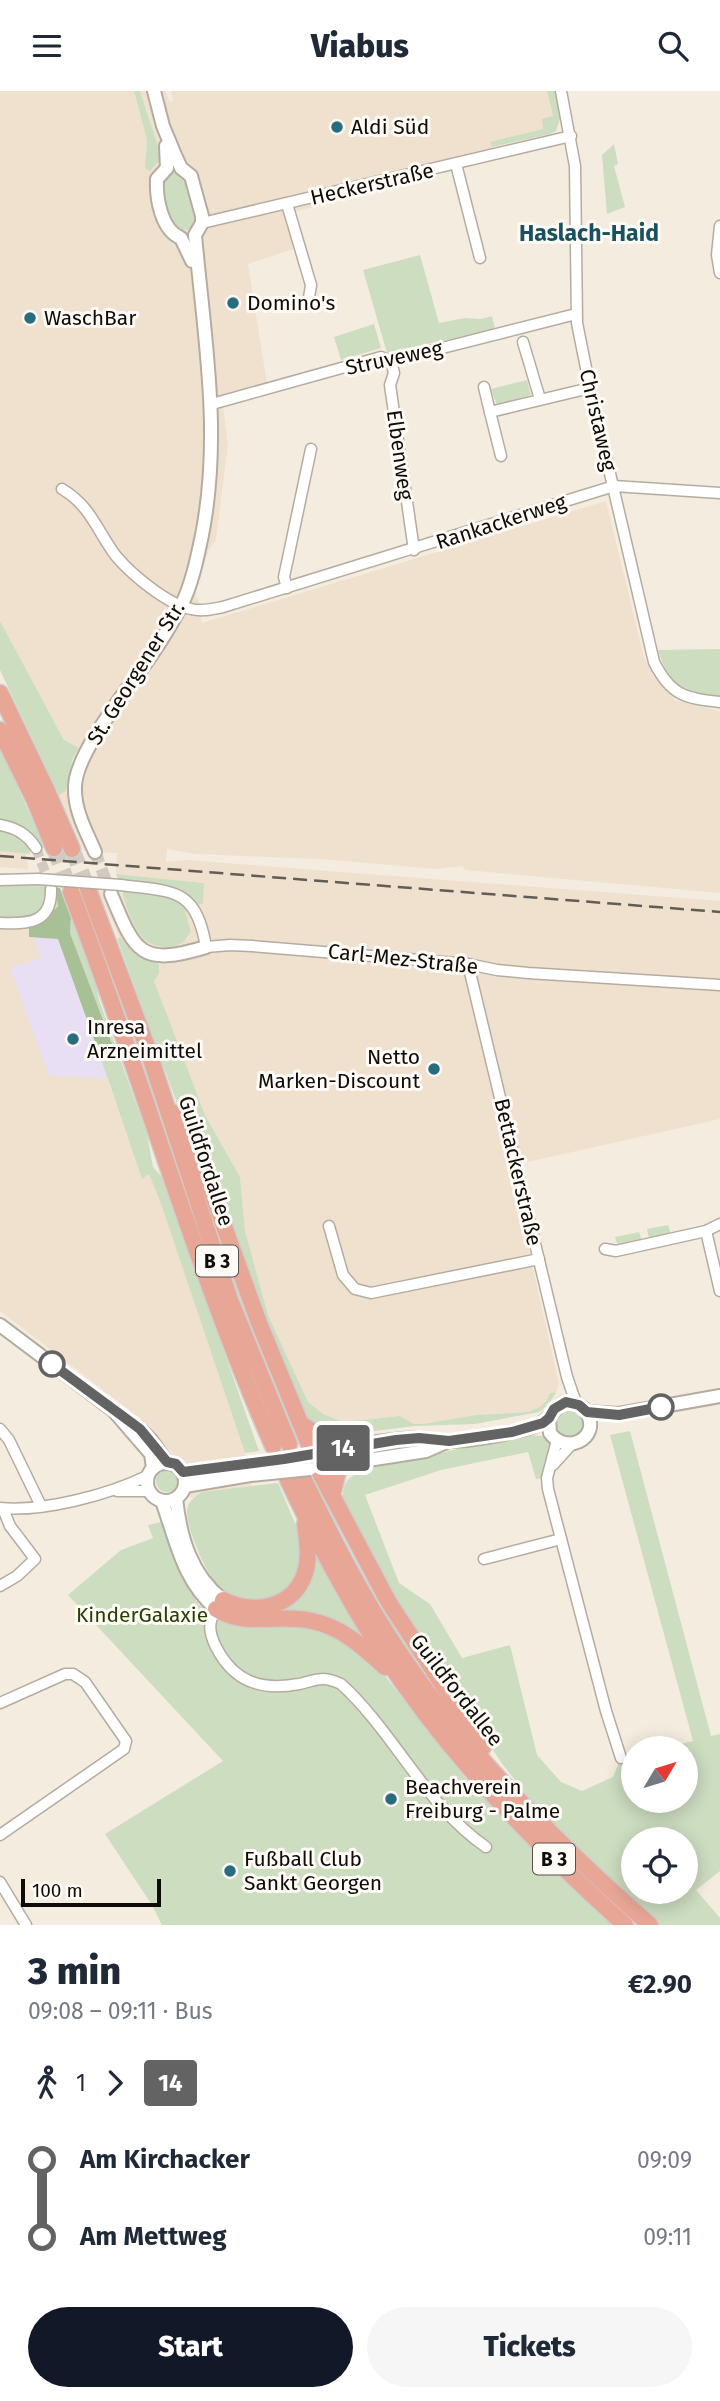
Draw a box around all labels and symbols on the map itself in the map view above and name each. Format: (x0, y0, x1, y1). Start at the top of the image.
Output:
place label: Aldi Süd (351, 114, 429, 140)
marker: Aldi Süd (329, 119, 345, 135)
street label: Heckerstraße (308, 157, 436, 211)
district label: Haslach-Haid (519, 219, 659, 247)
place label: Domino's (247, 290, 335, 316)
marker: Domino's (225, 295, 241, 311)
place label: WaschBar (44, 305, 136, 331)
marker: WaschBar (22, 310, 38, 326)
street label: Struveweg (343, 335, 445, 381)
street label: Christaweg (574, 366, 622, 474)
street label: Elbenweg (381, 408, 419, 502)
street label: Rankackerweg (432, 489, 570, 555)
street label: St. Georgener Str. (81, 596, 191, 750)
street label: Carl-Mez-Straße (327, 938, 479, 980)
place label: Inresa Arzneimittel (87, 1014, 202, 1064)
marker: Inresa Arzneimittel (65, 1031, 81, 1047)
place label: Netto Marken-Discount (258, 1044, 420, 1094)
marker: Netto Marken-Discount (426, 1061, 442, 1077)
street label: Guildfordallee (173, 1093, 239, 1229)
street label: Bettackerstraße (488, 1096, 548, 1248)
road number: B 3 (196, 1245, 238, 1277)
unlabelled marker (39, 1351, 65, 1377)
unlabelled marker (648, 1394, 674, 1420)
line badge: 14 (312, 1425, 374, 1471)
park label: KinderGalaxie (76, 1602, 208, 1628)
street label: Guildfordallee (405, 1629, 509, 1751)
north arrow (621, 1736, 698, 1813)
place label: Beachverein Freiburg - Palme (405, 1774, 560, 1824)
marker: Beachverein Freiburg - Palme (383, 1791, 399, 1807)
road number: B 3 (533, 1843, 575, 1875)
place label: Fußball Club Sankt Georgen (244, 1846, 382, 1896)
marker: Fußball Club Sankt Georgen (222, 1863, 238, 1879)
scale bar (21, 1876, 161, 1908)

